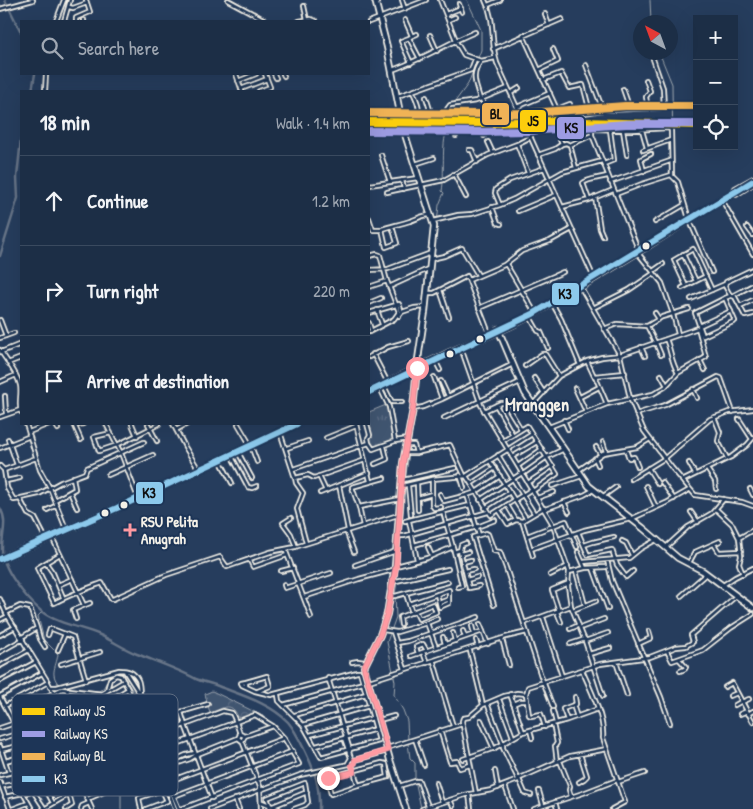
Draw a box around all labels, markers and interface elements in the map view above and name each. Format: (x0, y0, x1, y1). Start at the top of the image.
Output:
north arrow (633, 15, 678, 60)
map controls (693, 15, 738, 150)
button: + (693, 15, 738, 60)
search box (20, 20, 370, 75)
icon: search (38, 34, 66, 62)
text: Search here (78, 35, 159, 61)
button: − (693, 60, 738, 105)
line badge: BL (481, 102, 510, 126)
text: BL (490, 104, 503, 123)
button: locate (693, 105, 738, 150)
text: 18 min (40, 108, 90, 137)
line badge: JS (519, 109, 547, 133)
text: JS (527, 111, 539, 130)
text: Walk · 1.4 km (276, 112, 350, 134)
line badge: KS (556, 116, 585, 140)
text: KS (564, 118, 578, 137)
icon: ahead (40, 187, 68, 215)
text: Continue (87, 188, 148, 214)
text: 1.2 km (312, 190, 350, 212)
unlabelled marker (641, 241, 651, 251)
icon: right (40, 277, 68, 305)
text: Turn right (87, 278, 158, 304)
text: 220 m (313, 280, 350, 302)
line badge: K3 (551, 282, 580, 306)
text: K3 (558, 284, 573, 303)
unlabelled marker (475, 334, 485, 344)
unlabelled marker (445, 349, 455, 359)
route start (406, 357, 429, 380)
icon: arrive (40, 367, 68, 395)
text: Arrive at destination (87, 368, 229, 394)
district label: Mranggen (505, 392, 569, 418)
line badge: K3 (135, 481, 164, 505)
text: K3 (142, 483, 157, 502)
unlabelled marker (119, 500, 129, 510)
unlabelled marker (100, 508, 110, 518)
place label: RSU Pelita Anugrah (141, 511, 198, 550)
marker: RSU Pelita Anugrah (123, 523, 137, 537)
legend (12, 694, 178, 796)
text: Railway JS (54, 701, 106, 721)
text: Railway KS (54, 724, 108, 744)
text: Railway BL (54, 746, 106, 766)
route end (317, 767, 340, 790)
text: K3 (54, 769, 68, 788)

